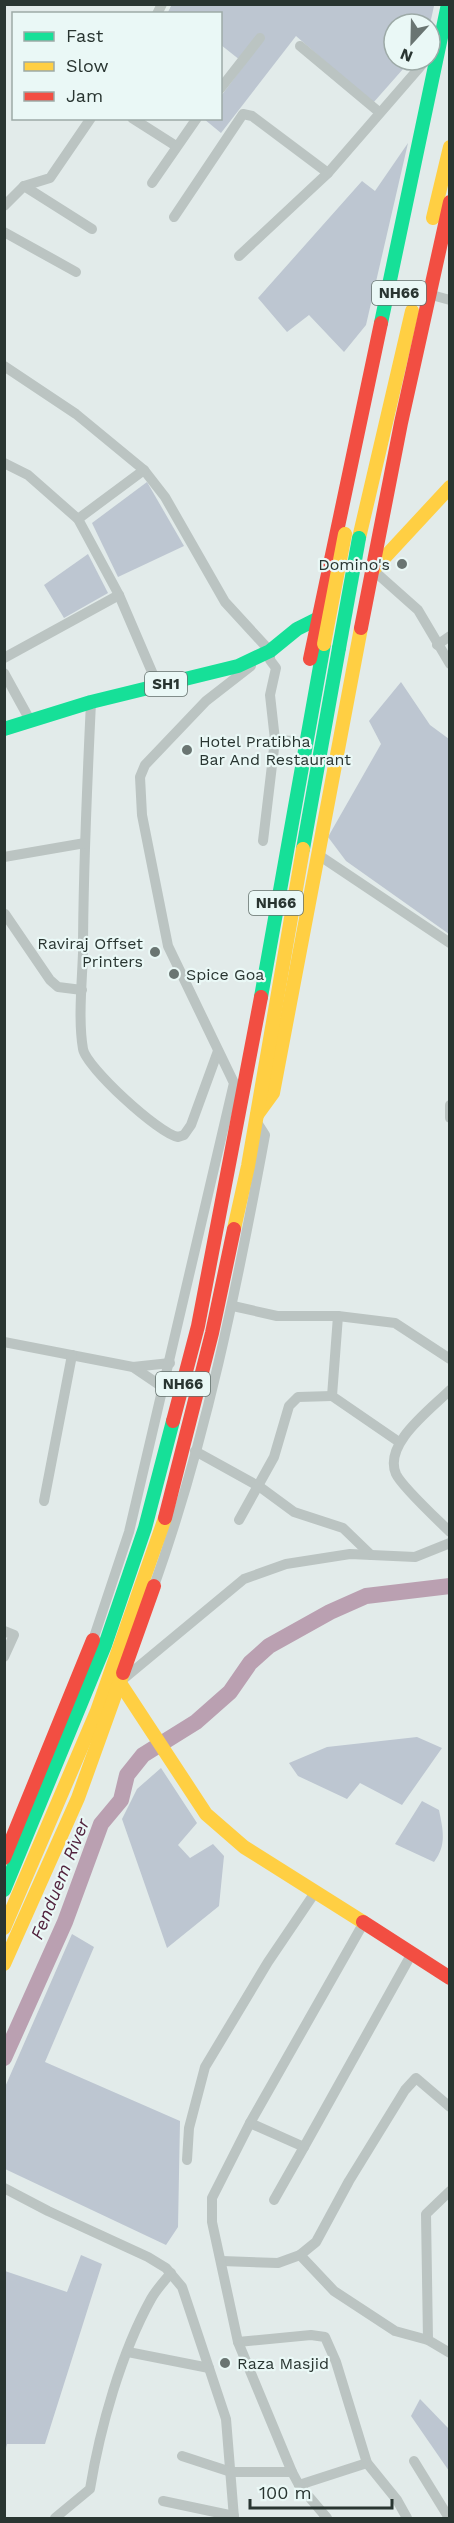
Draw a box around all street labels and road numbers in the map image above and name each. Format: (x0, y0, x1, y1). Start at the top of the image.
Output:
road number: NH66 (372, 281, 426, 305)
road number: SH1 (145, 672, 187, 696)
road number: NH66 (249, 891, 303, 915)
road number: NH66 (156, 1372, 210, 1396)

